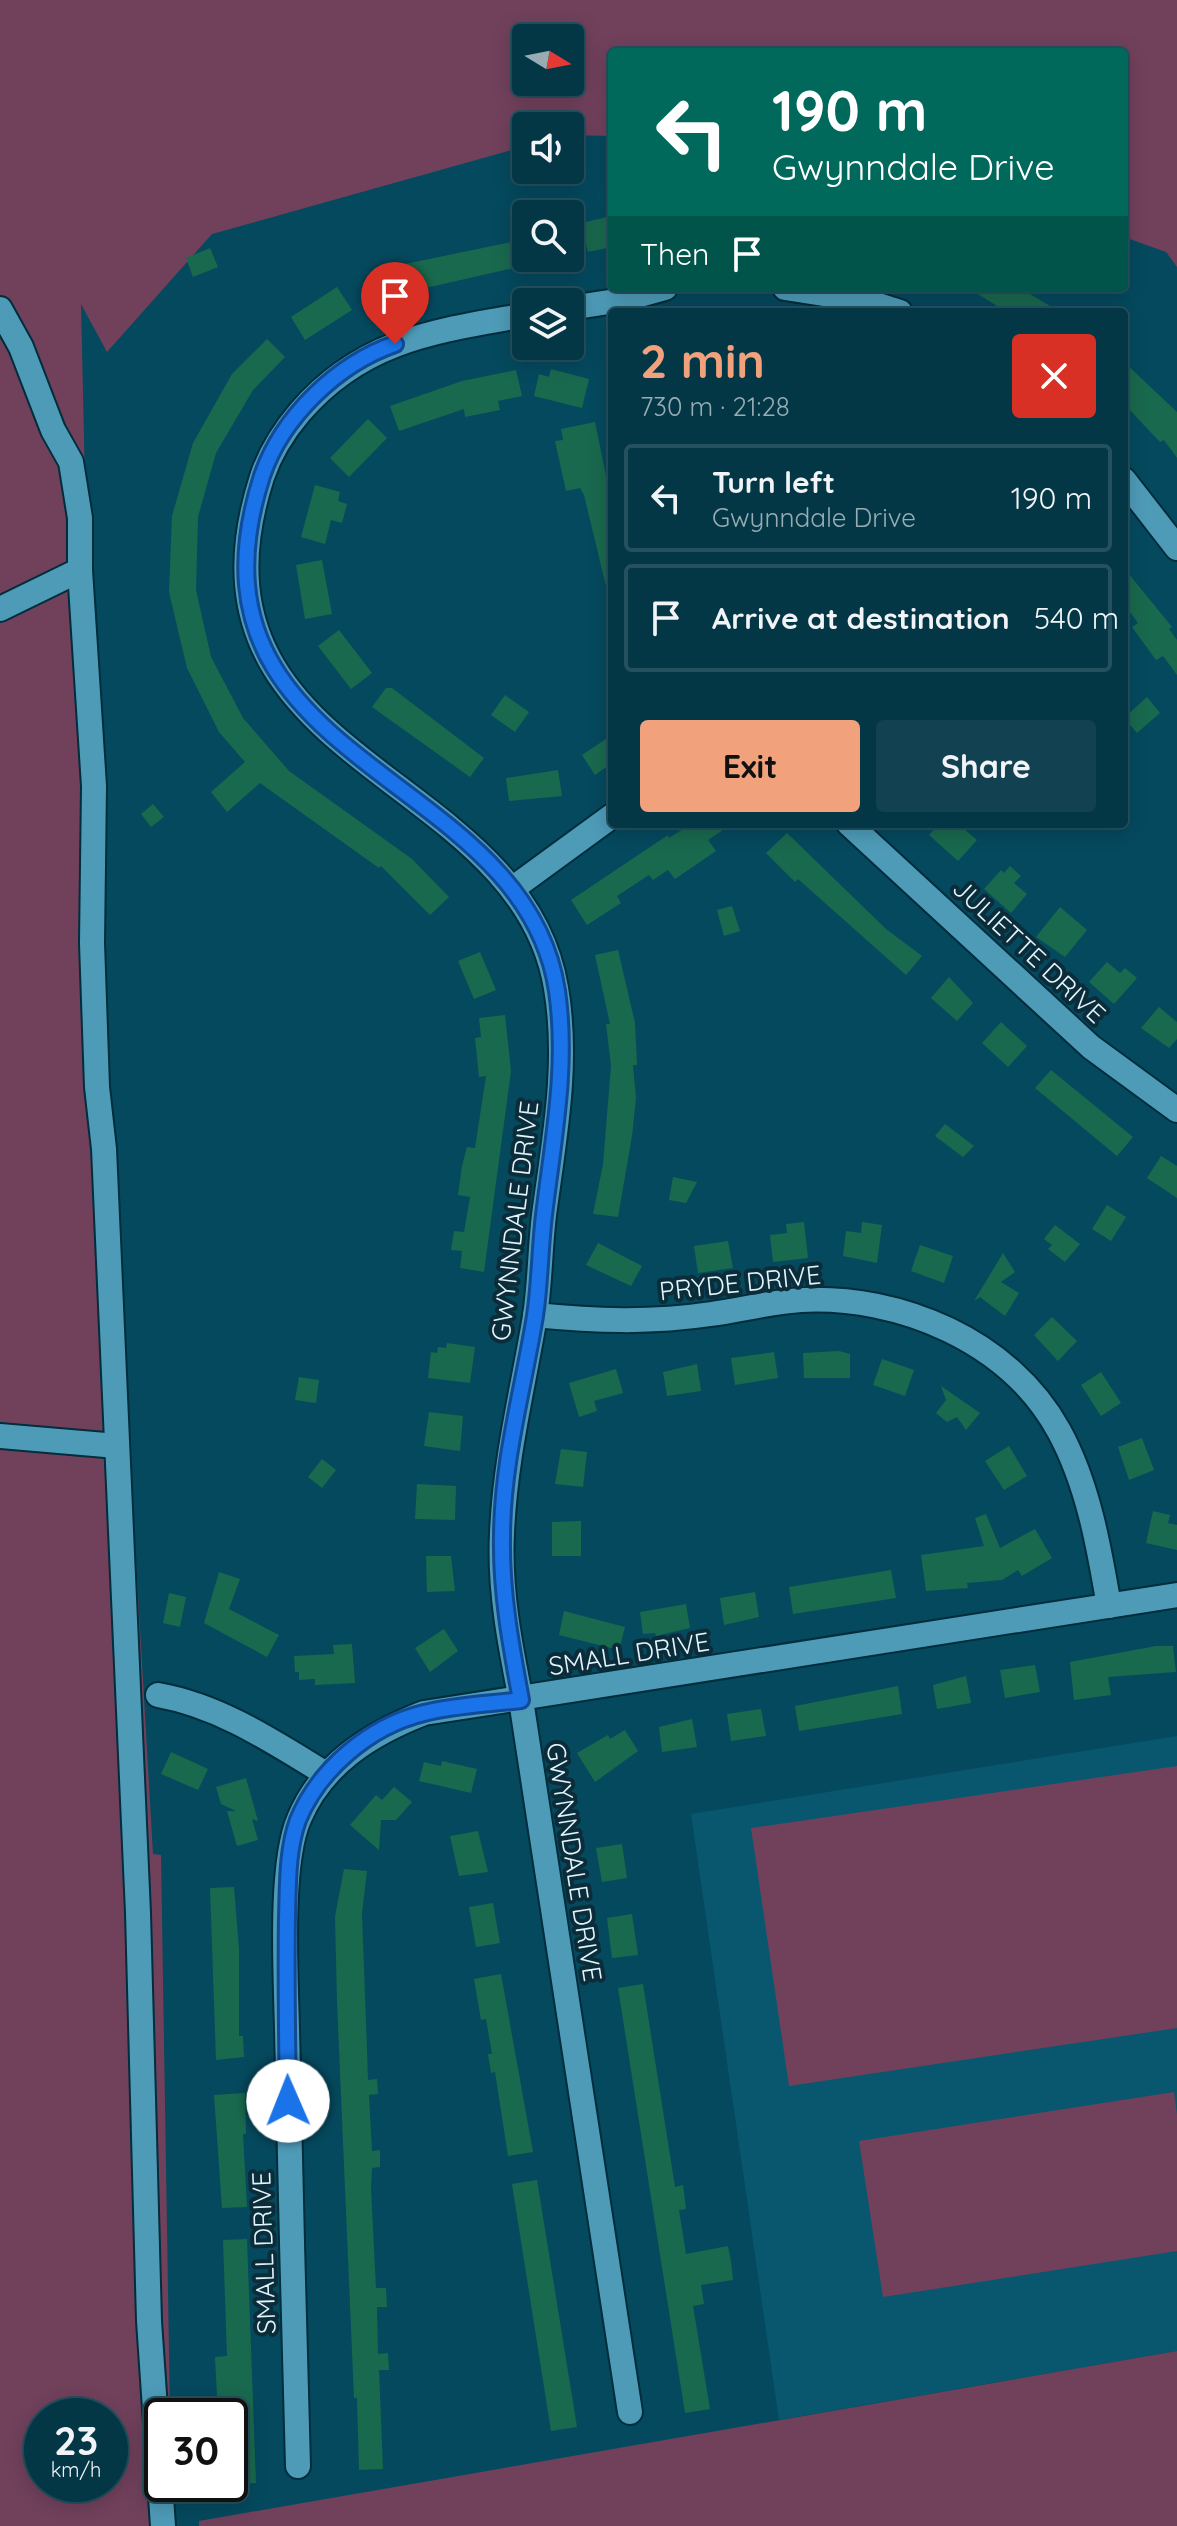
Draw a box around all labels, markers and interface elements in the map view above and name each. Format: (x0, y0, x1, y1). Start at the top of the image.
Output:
north arrow (512, 24, 584, 96)
map controls (512, 24, 584, 360)
text: 190 m (772, 75, 927, 145)
icon: left (640, 80, 744, 184)
button: sound (512, 112, 584, 184)
text: Gwynndale Drive (772, 144, 1055, 189)
button: search (512, 200, 584, 272)
icon: arrive (725, 232, 769, 276)
text: Then (640, 235, 709, 273)
pin (361, 262, 429, 344)
icon: arrive (373, 274, 417, 318)
button: layers (512, 288, 584, 360)
text: 2 min (640, 330, 765, 390)
button: close (1012, 334, 1096, 418)
text: 730 m · 21:28 (640, 390, 790, 423)
text: Turn left (712, 463, 835, 501)
icon: left (644, 476, 688, 520)
text: 190 m (1011, 479, 1092, 517)
text: Gwynndale Drive (712, 501, 916, 534)
icon: arrive (644, 596, 688, 640)
text: Arrive at destination (712, 599, 1010, 637)
text: 540 m (1034, 599, 1119, 637)
button: Exit (640, 720, 860, 812)
button: Share (876, 720, 1096, 812)
street label: JULIETTE DRIVE (946, 871, 1113, 1030)
street label: GWYNNDALE DRIVE (483, 1099, 546, 1343)
street label: PRYDE DRIVE (658, 1258, 822, 1307)
street label: SMALL DRIVE (546, 1625, 712, 1683)
street label: GWYNNDALE DRIVE (539, 1740, 610, 1984)
position arrow (246, 2059, 330, 2143)
street label: SMALL DRIVE (244, 2171, 283, 2335)
speed limit sign: 30 (144, 2398, 248, 2502)
text: 23 (54, 2415, 98, 2465)
text: km/h (51, 2457, 101, 2482)

